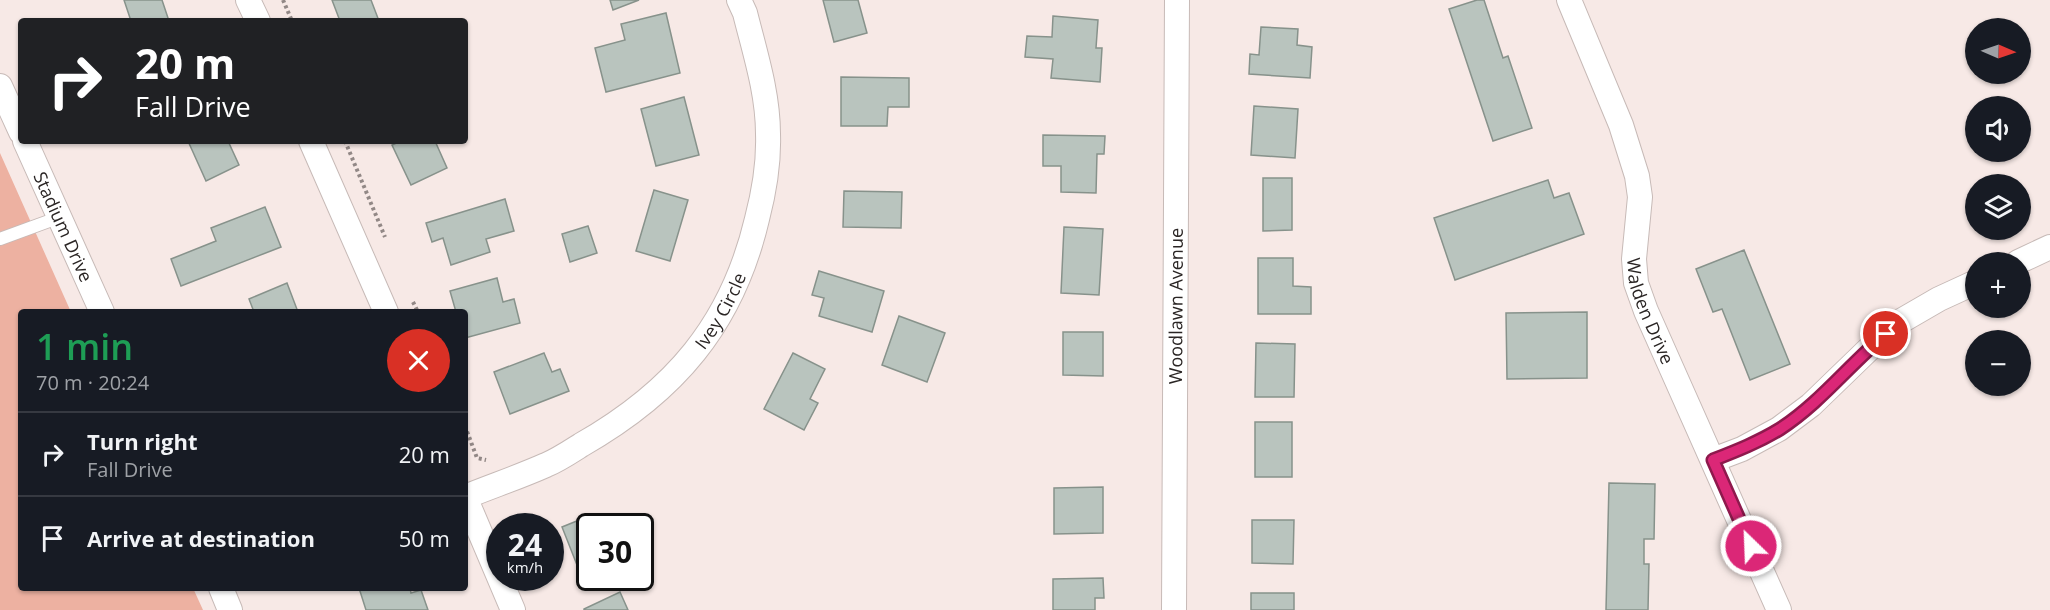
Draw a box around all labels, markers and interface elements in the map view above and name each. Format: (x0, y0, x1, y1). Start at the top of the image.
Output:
north arrow (1965, 18, 2031, 84)
map controls (1965, 18, 2031, 396)
text: 20 m (135, 34, 235, 91)
icon: right (36, 42, 114, 120)
text: Fall Drive (135, 88, 251, 125)
button: sound (1965, 96, 2031, 162)
street label: Stadium Drive (28, 168, 99, 286)
button: layers (1965, 174, 2031, 240)
street label: Woodlawn Avenue (1163, 228, 1188, 384)
button: + (1965, 252, 2031, 318)
street label: Walden Drive (1622, 257, 1680, 368)
street label: Ivey Circle (689, 269, 751, 354)
pin (1860, 308, 1911, 359)
icon: arrive (1869, 317, 1902, 350)
text: 1 min (36, 322, 133, 371)
button: close (387, 329, 450, 392)
button: − (1965, 330, 2031, 396)
text: 70 m · 20:24 (36, 369, 149, 396)
text: Turn right (87, 426, 198, 456)
icon: right (36, 438, 69, 471)
text: 20 m (399, 439, 450, 469)
text: Fall Drive (87, 456, 173, 483)
speed limit sign: 30 (576, 513, 654, 591)
position arrow (1719, 514, 1783, 578)
icon: arrive (36, 522, 69, 555)
text: Arrive at destination (87, 523, 315, 553)
text: 50 m (399, 523, 450, 553)
text: 24 (508, 524, 542, 565)
text: km/h (507, 557, 543, 577)

